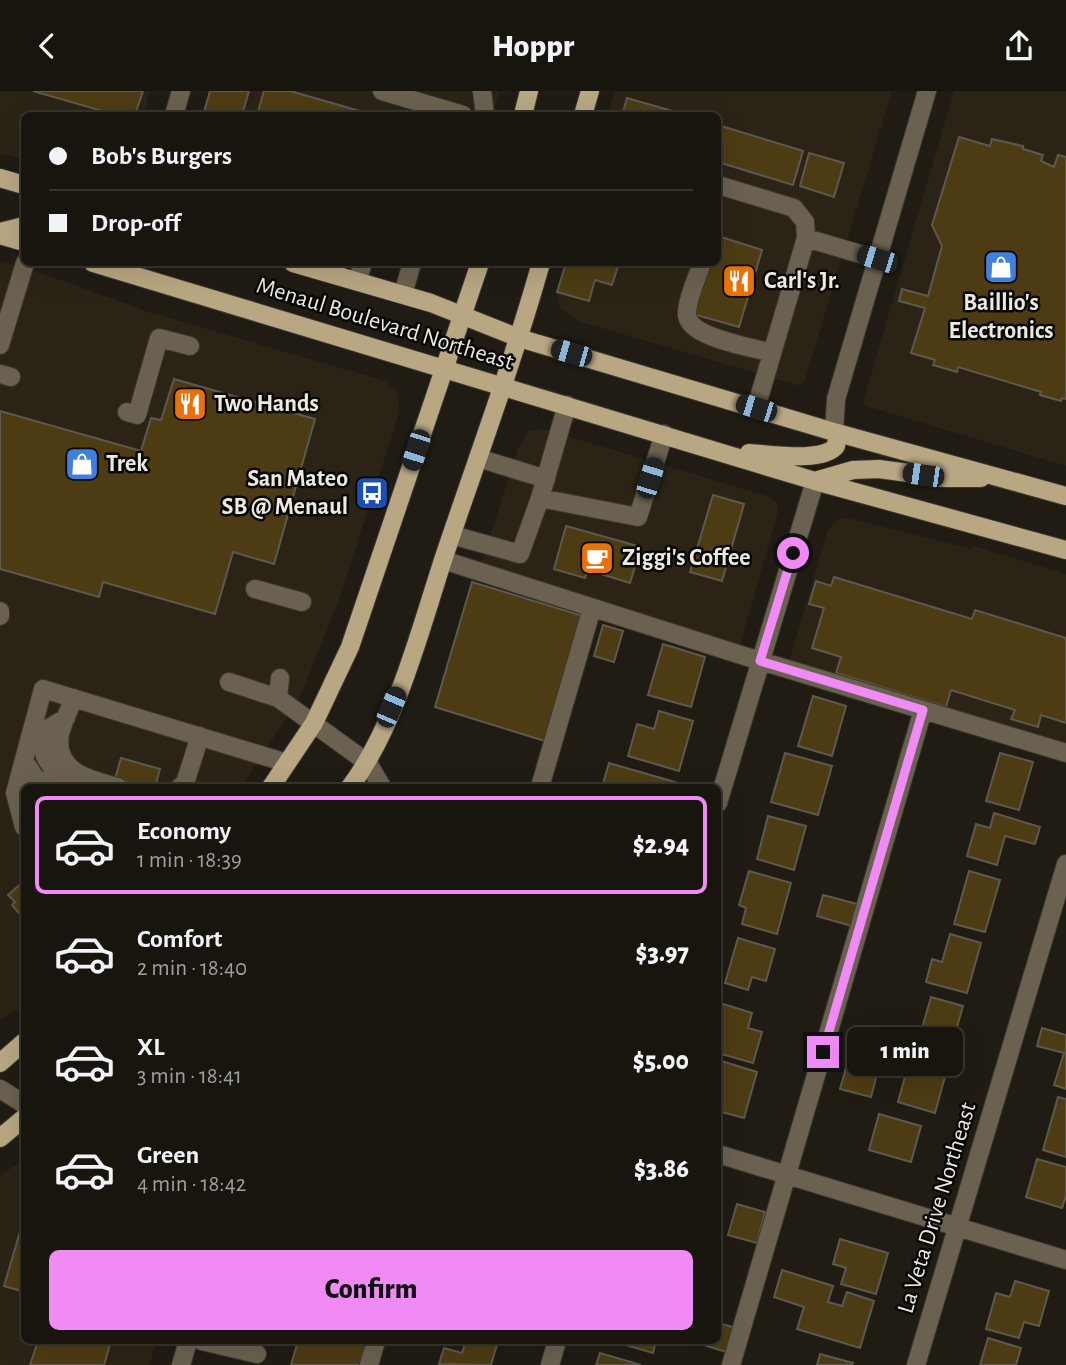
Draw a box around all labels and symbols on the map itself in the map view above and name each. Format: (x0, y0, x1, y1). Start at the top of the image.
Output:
car (854, 243, 901, 275)
shop icon: Baillio's Electronics (982, 248, 1020, 286)
restaurant icon: Carl's Jr. (720, 262, 758, 300)
place label: Carl's Jr. (764, 269, 840, 293)
street label: Menaul Boulevard Northeast (254, 273, 517, 375)
place label: Baillio's Electronics (949, 291, 1053, 343)
car (548, 337, 595, 369)
restaurant icon: Two Hands (171, 385, 209, 423)
place label: Two Hands (214, 392, 319, 416)
car (733, 392, 780, 424)
car (400, 427, 433, 473)
shop icon: Trek (63, 445, 101, 483)
place label: Trek (106, 452, 148, 476)
car (634, 455, 667, 501)
car (901, 462, 946, 488)
place label: San Mateo SB @ Menaul (221, 467, 348, 519)
bus stop icon: San Mateo SB @ Menaul (353, 474, 391, 512)
route start (777, 537, 809, 569)
cafe icon: Ziggi's Coffee (578, 539, 616, 577)
place label: Ziggi's Coffee (622, 546, 751, 570)
car (374, 684, 409, 730)
callout: 1 min (848, 1027, 963, 1077)
route end (807, 1036, 839, 1068)
street label: La Veta Drive Northeast (893, 1099, 981, 1316)

